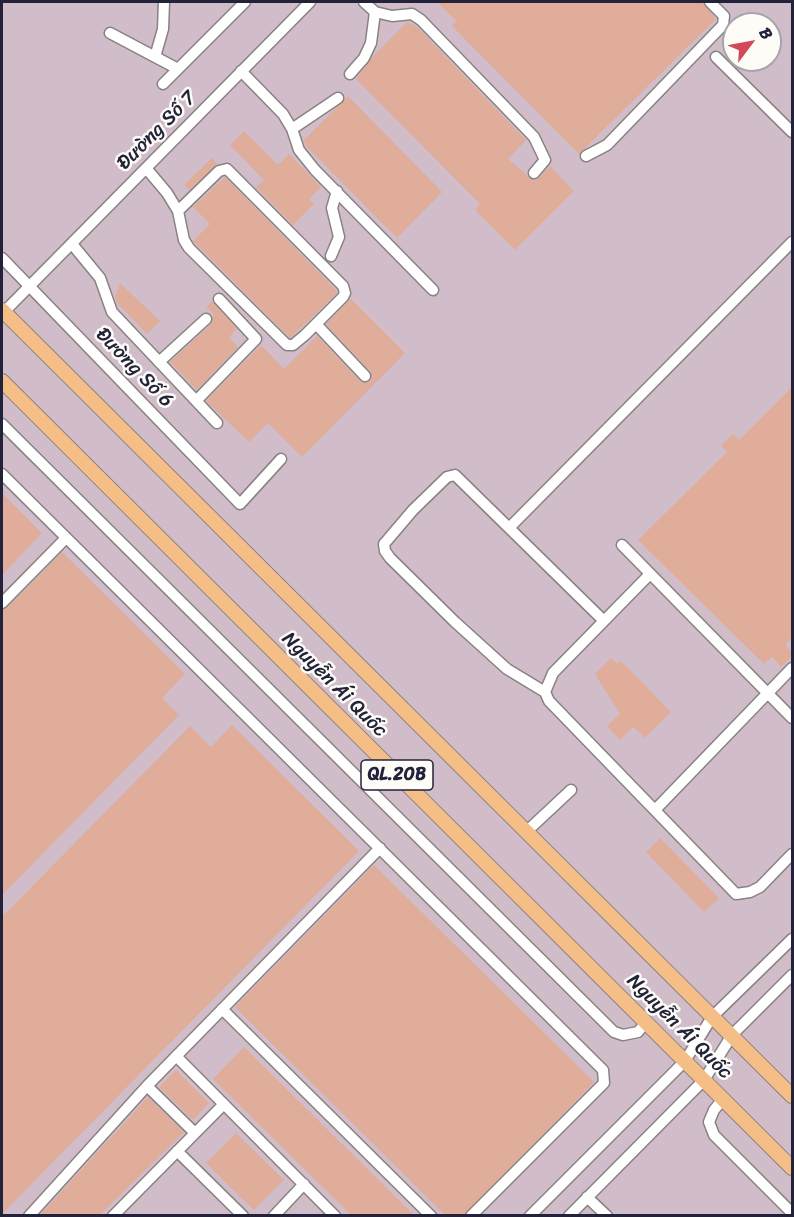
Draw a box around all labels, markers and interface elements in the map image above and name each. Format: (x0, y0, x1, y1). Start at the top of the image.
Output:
north arrow (722, 12, 782, 72)
text: B (751, 21, 781, 45)
street label: Đường Số 7 (113, 87, 201, 175)
street label: Đường Số 6 (90, 323, 178, 413)
street label: Nguyễn Ái Quốc (276, 627, 392, 743)
road number: QL.20B (361, 760, 433, 790)
street label: Nguyễn Ái Quốc (621, 969, 737, 1085)

